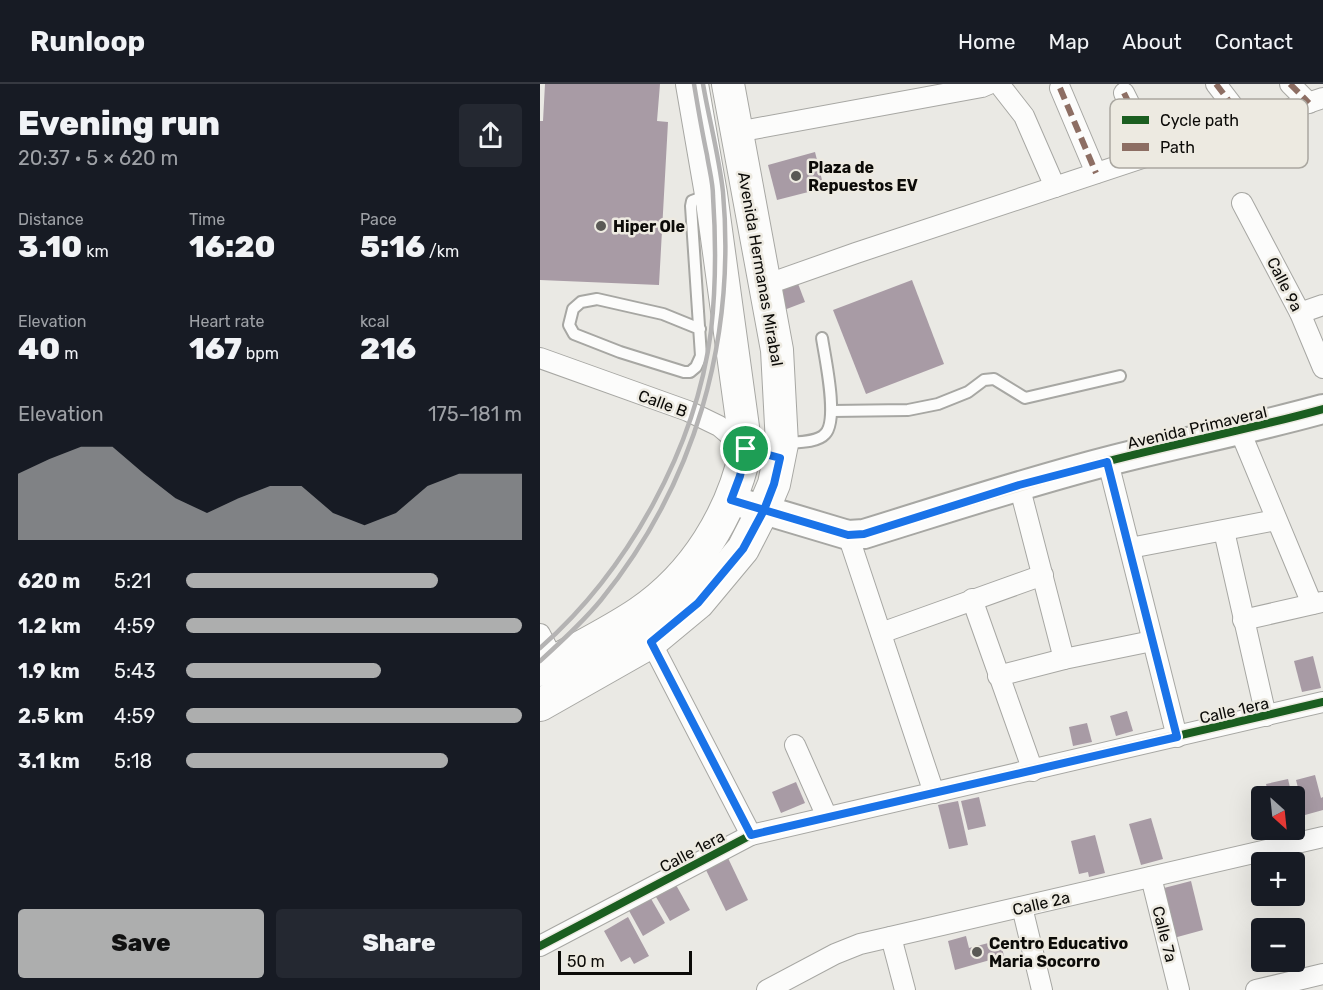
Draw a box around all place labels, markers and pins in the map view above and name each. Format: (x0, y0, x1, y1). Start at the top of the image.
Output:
place label: Plaza de Repuestos EV (808, 158, 918, 195)
marker: Plaza de Repuestos EV (789, 169, 803, 183)
place label: Hiper Ole (613, 217, 685, 236)
marker: Hiper Ole (594, 219, 608, 233)
pin (720, 423, 771, 474)
place label: Centro Educativo Maria Socorro (989, 934, 1128, 971)
marker: Centro Educativo Maria Socorro (970, 945, 984, 959)

